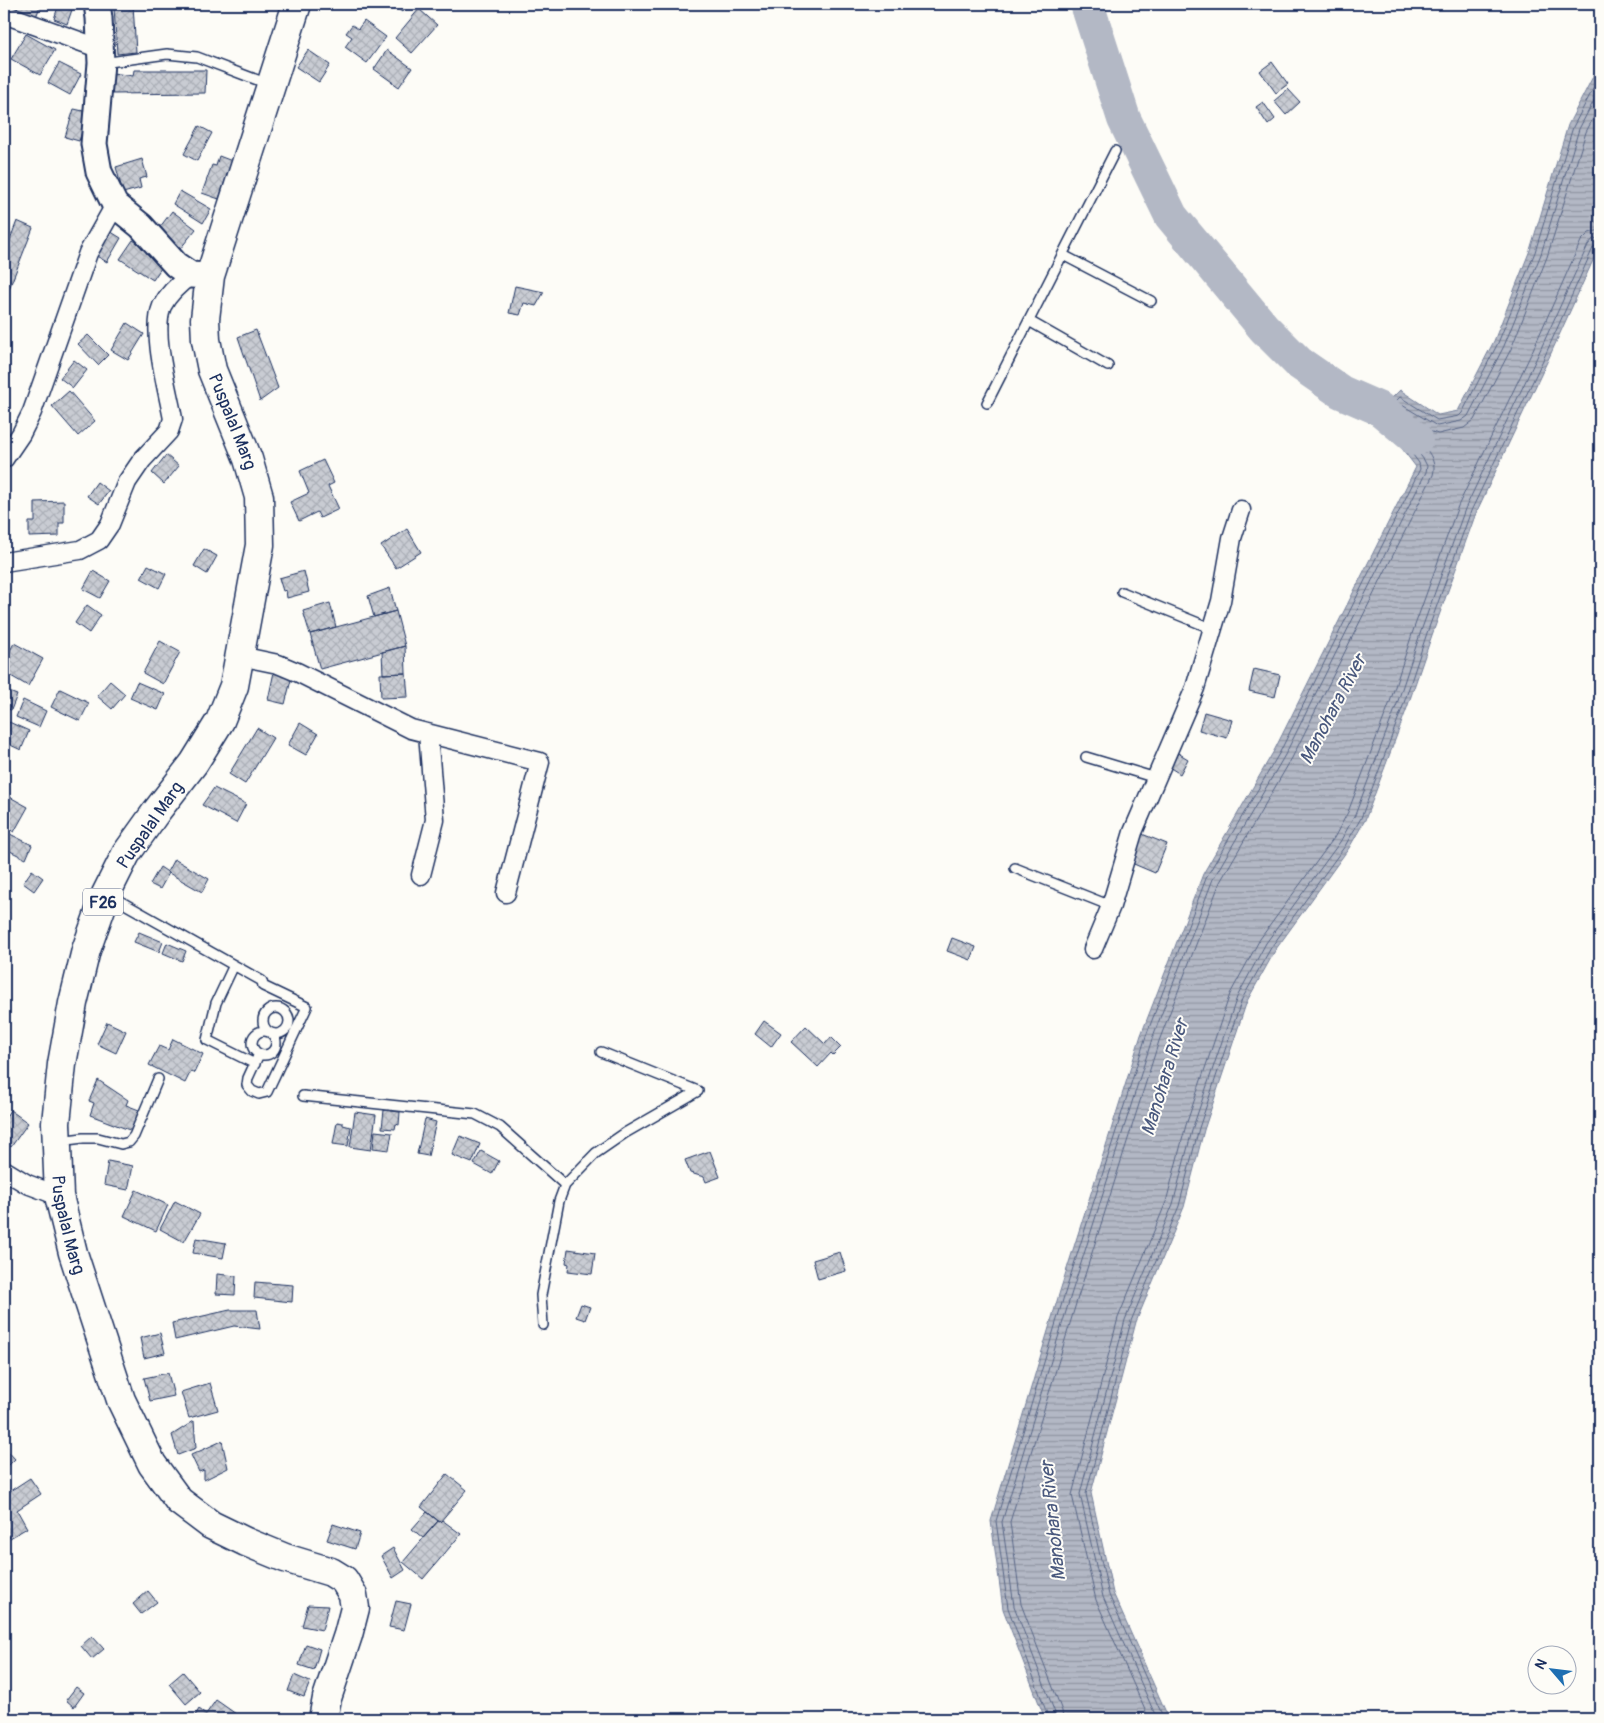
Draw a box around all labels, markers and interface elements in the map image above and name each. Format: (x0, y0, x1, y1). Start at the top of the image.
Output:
street label: Puspalal Marg (203, 370, 261, 472)
water label: Manohara River (1294, 649, 1373, 768)
street label: Puspalal Marg (112, 777, 189, 873)
road number: F26 (83, 889, 123, 916)
water label: Manohara River (1136, 1014, 1195, 1138)
street label: Puspalal Marg (46, 1174, 90, 1278)
water label: Manohara River (1035, 1458, 1071, 1582)
north arrow (1526, 1646, 1576, 1696)
text: N (1531, 1656, 1551, 1672)

